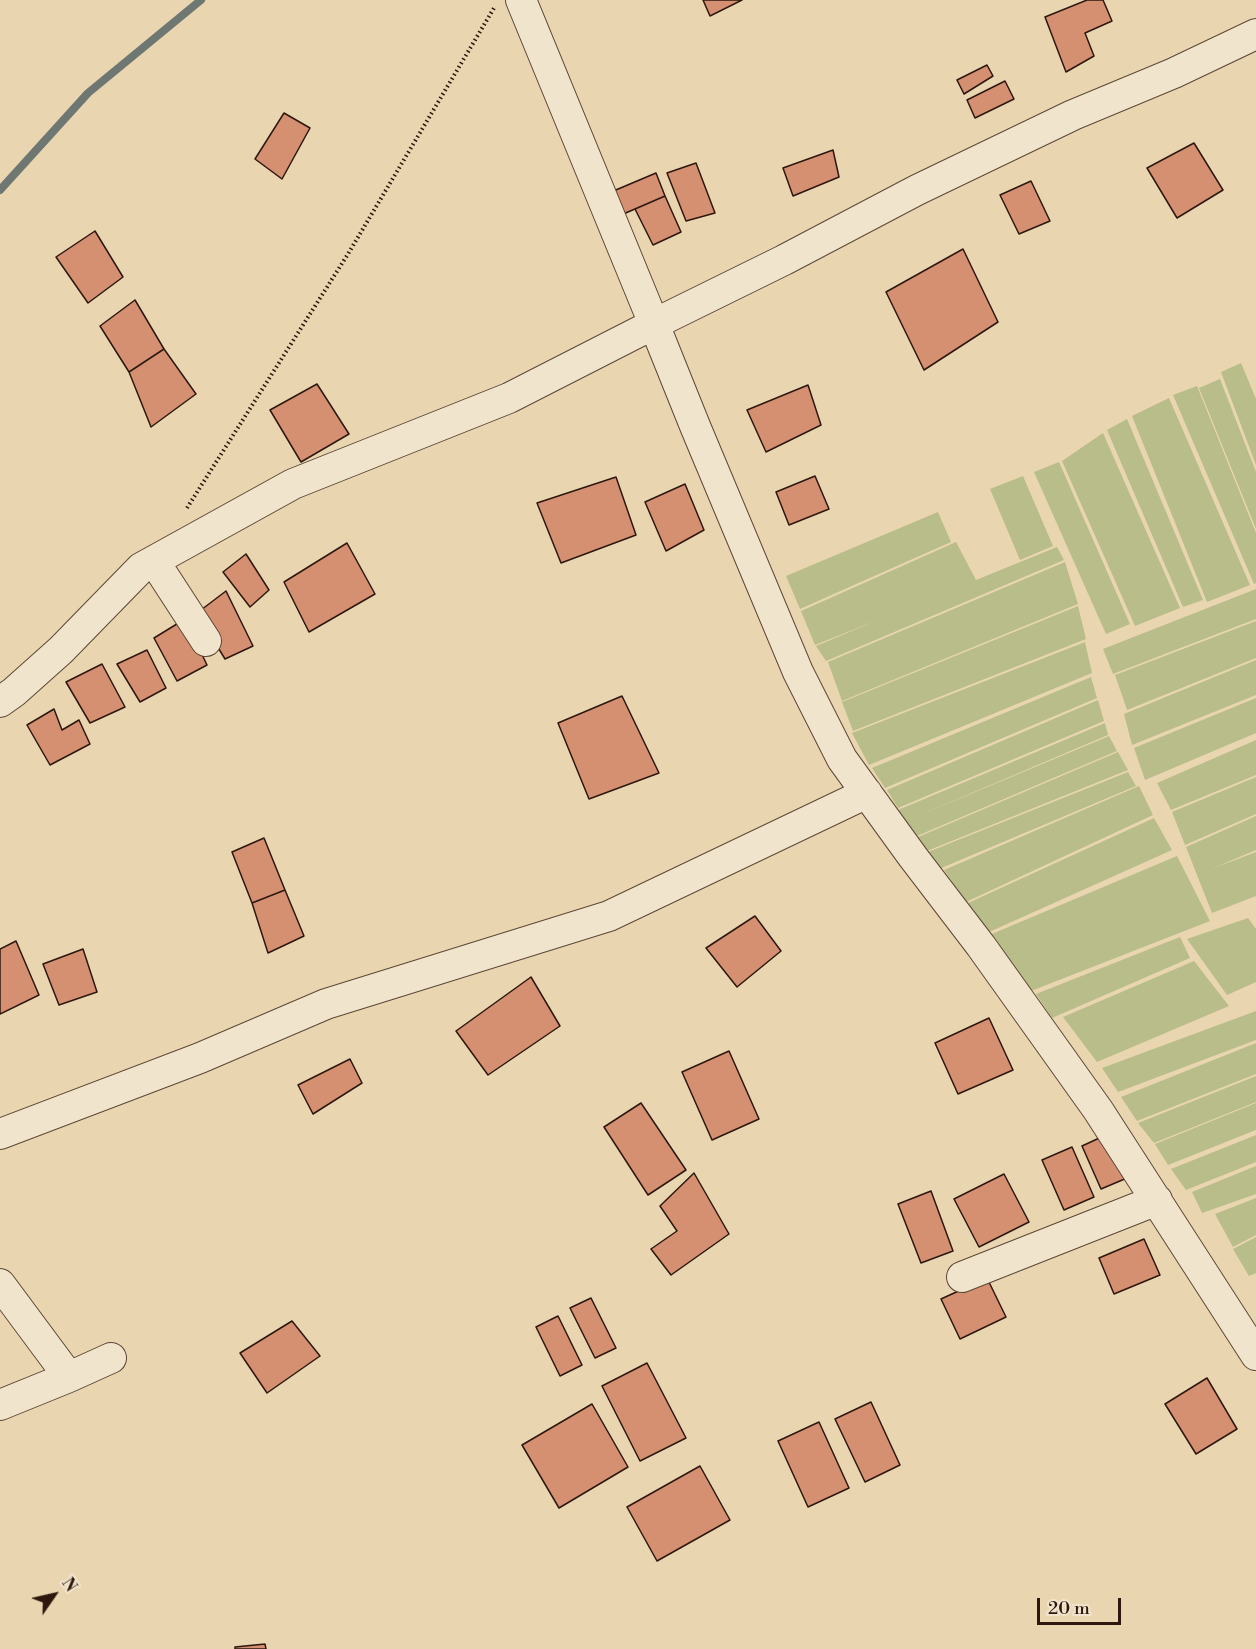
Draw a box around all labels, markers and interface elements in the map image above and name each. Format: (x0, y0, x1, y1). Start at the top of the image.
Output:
north arrow (24, 1565, 84, 1625)
text: N (57, 1574, 81, 1596)
scale bar (1040, 1586, 1124, 1624)
text: 20 m (1048, 1597, 1090, 1620)

